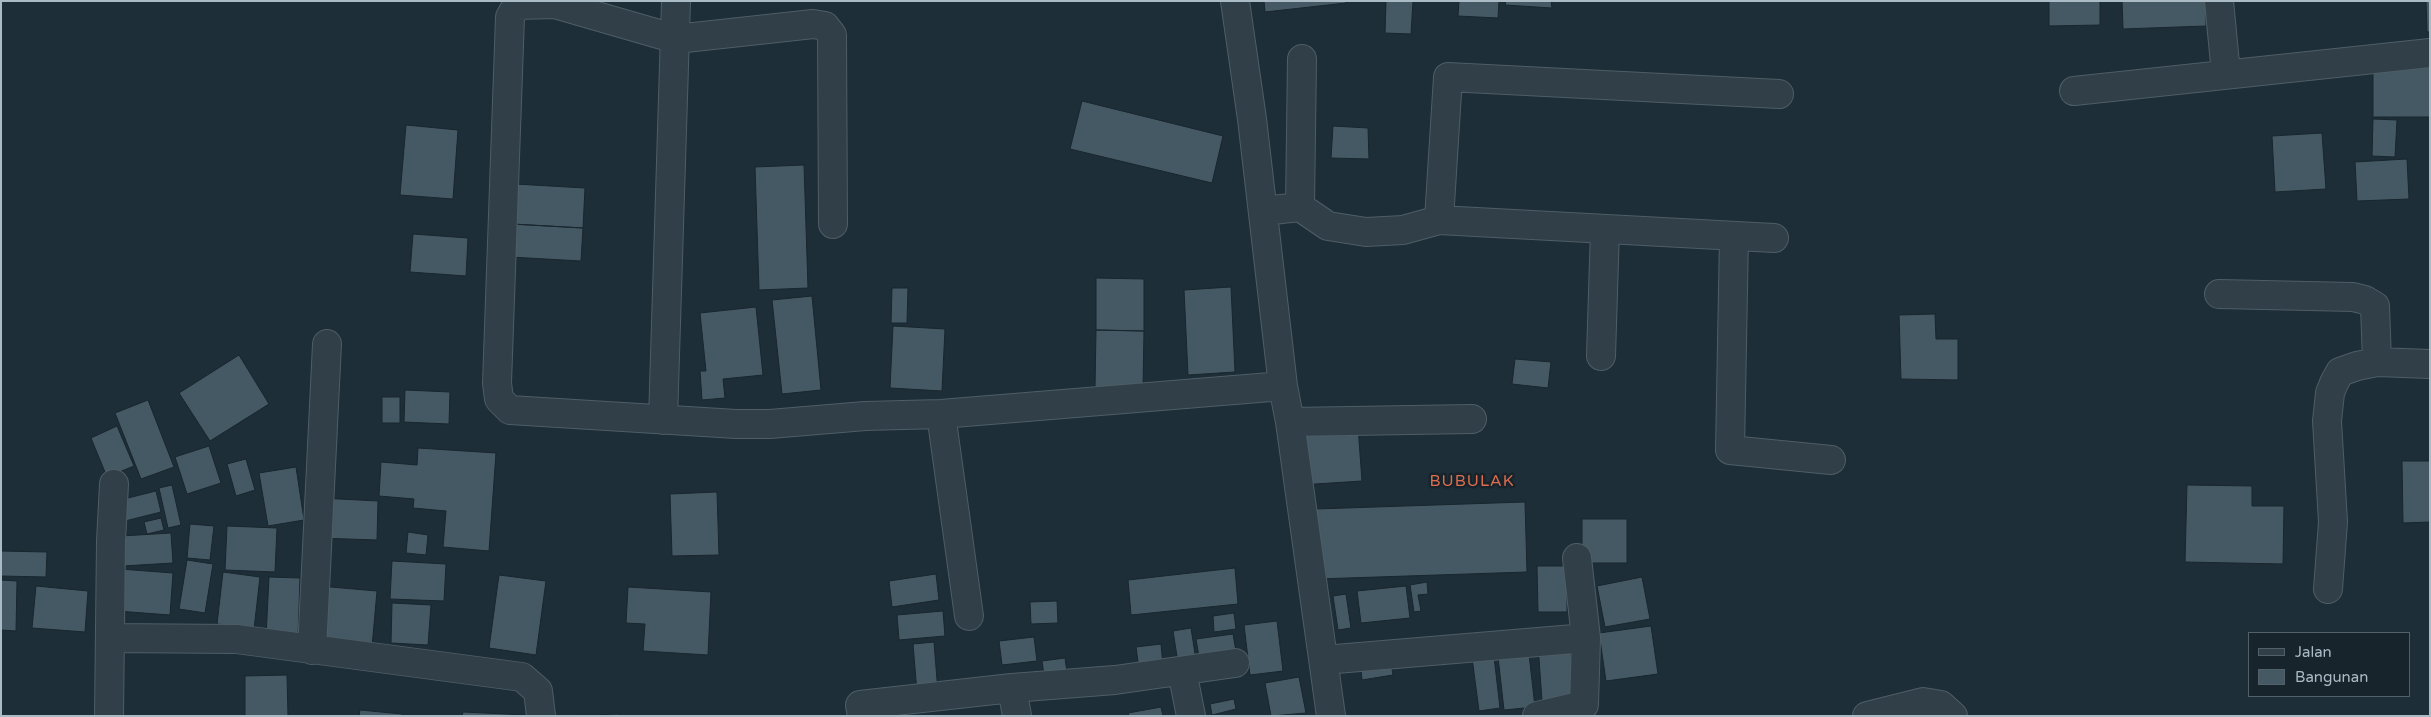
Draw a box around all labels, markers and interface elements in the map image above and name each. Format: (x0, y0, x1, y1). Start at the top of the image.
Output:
district label: BUBULAK (1429, 472, 1515, 492)
legend (2248, 632, 2411, 697)
text: Jalan (2295, 643, 2332, 661)
text: Bangunan (2295, 668, 2368, 686)

